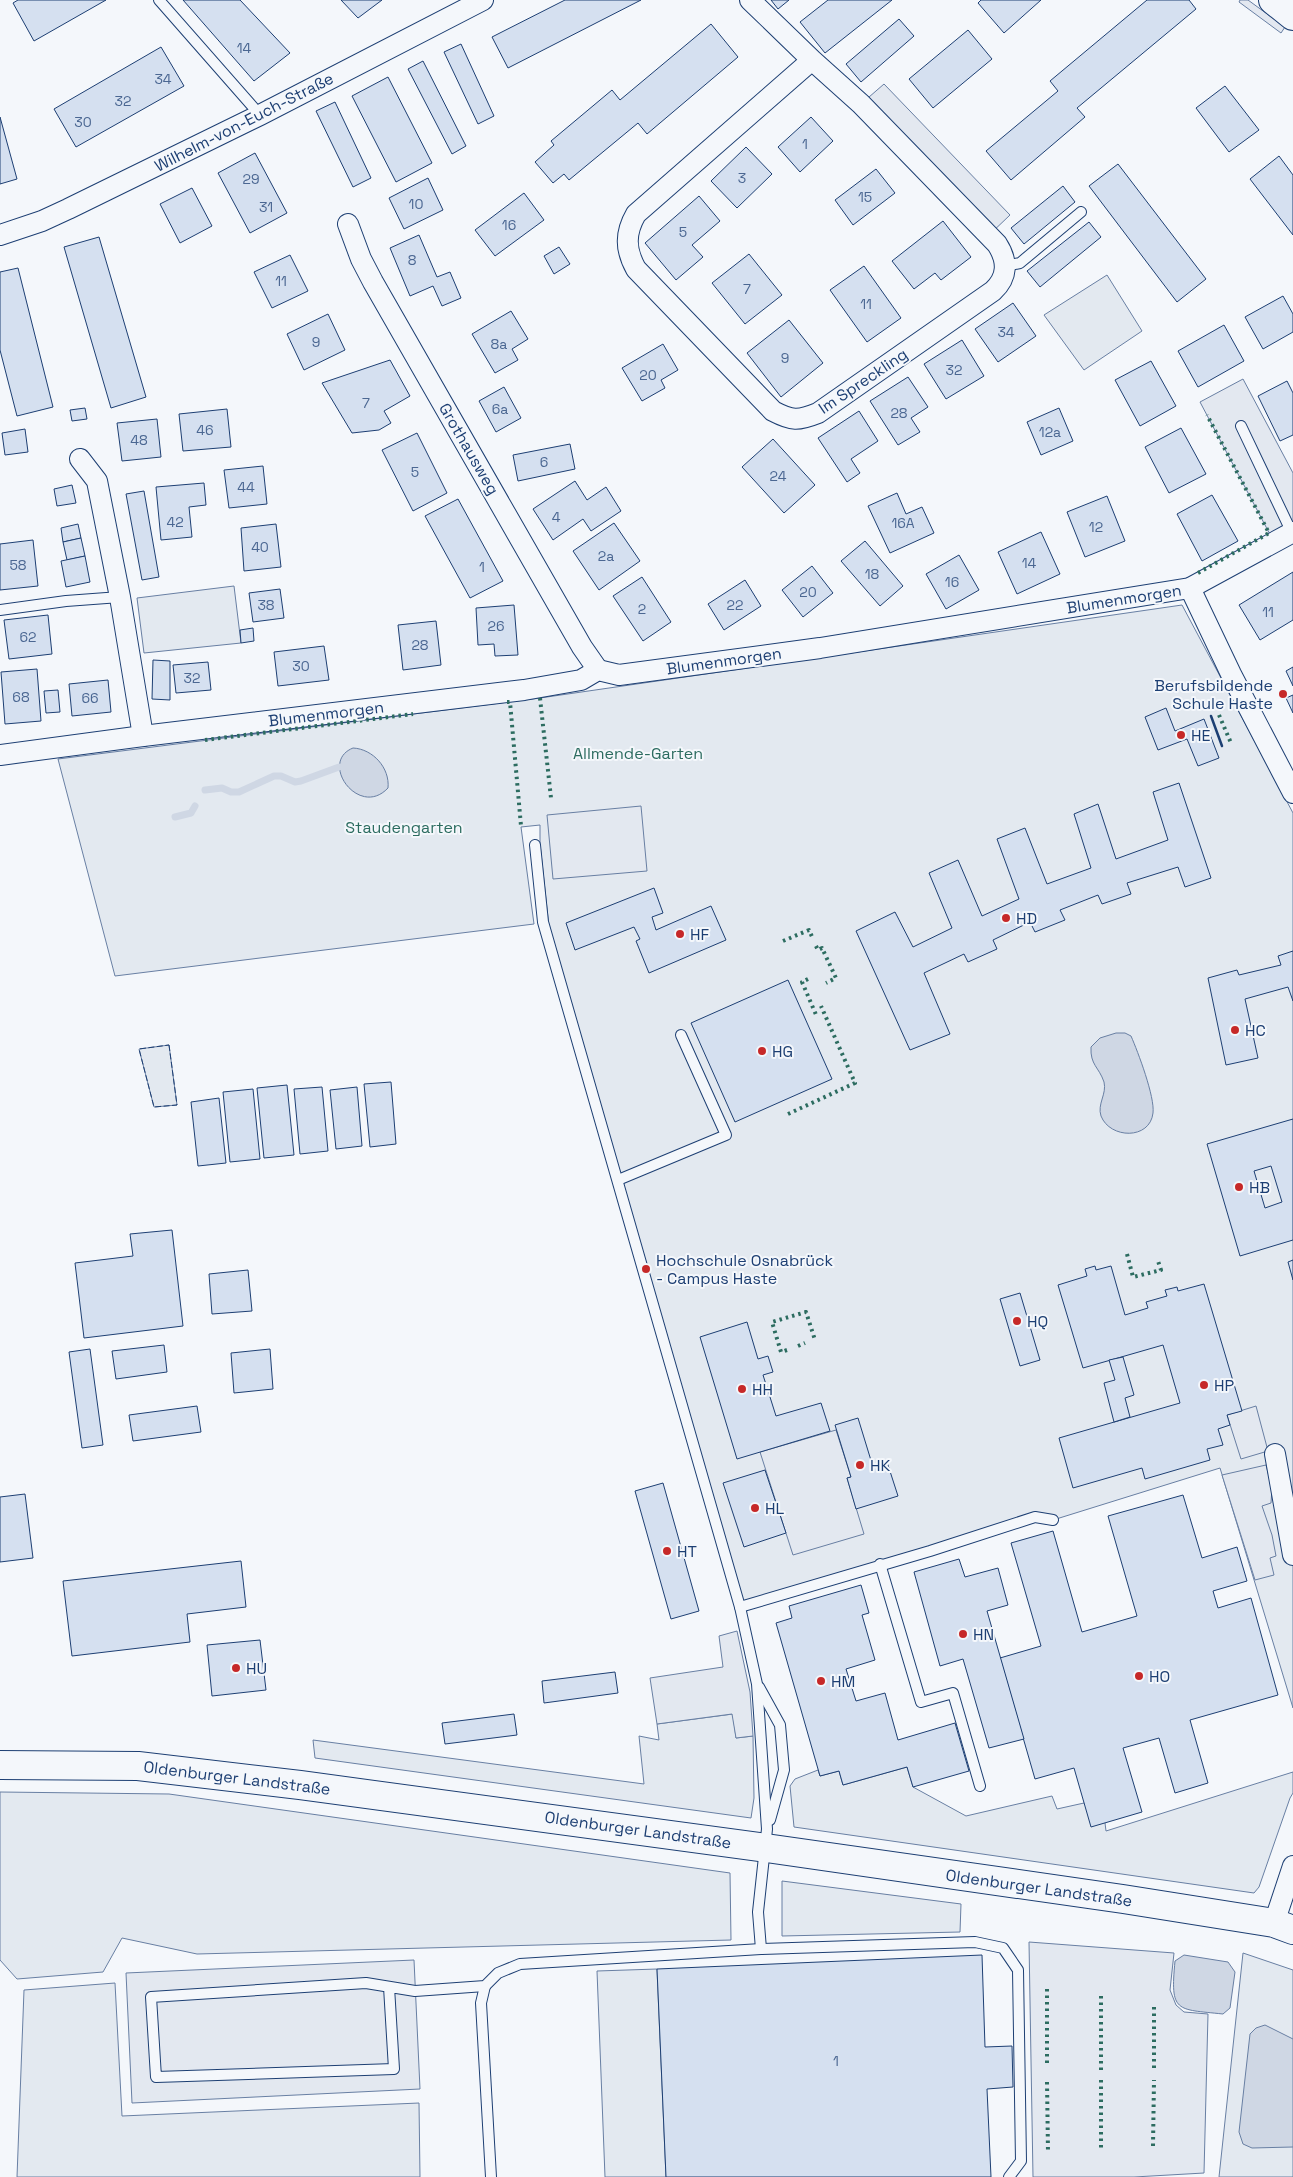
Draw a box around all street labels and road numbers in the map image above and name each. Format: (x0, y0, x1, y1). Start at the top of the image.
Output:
street label: Wilhelm-von-Euch-Straße (151, 68, 337, 176)
street label: Im Spreckling (814, 343, 912, 419)
street label: Grothausweg (434, 399, 504, 499)
street label: Blumenmorgen (1065, 580, 1183, 618)
street label: Blumenmorgen (665, 643, 783, 679)
street label: Blumenmorgen (267, 696, 385, 732)
street label: Oldenburger Landstraße (142, 1756, 332, 1800)
street label: Oldenburger Landstraße (543, 1807, 733, 1853)
street label: Oldenburger Landstraße (944, 1865, 1134, 1911)

